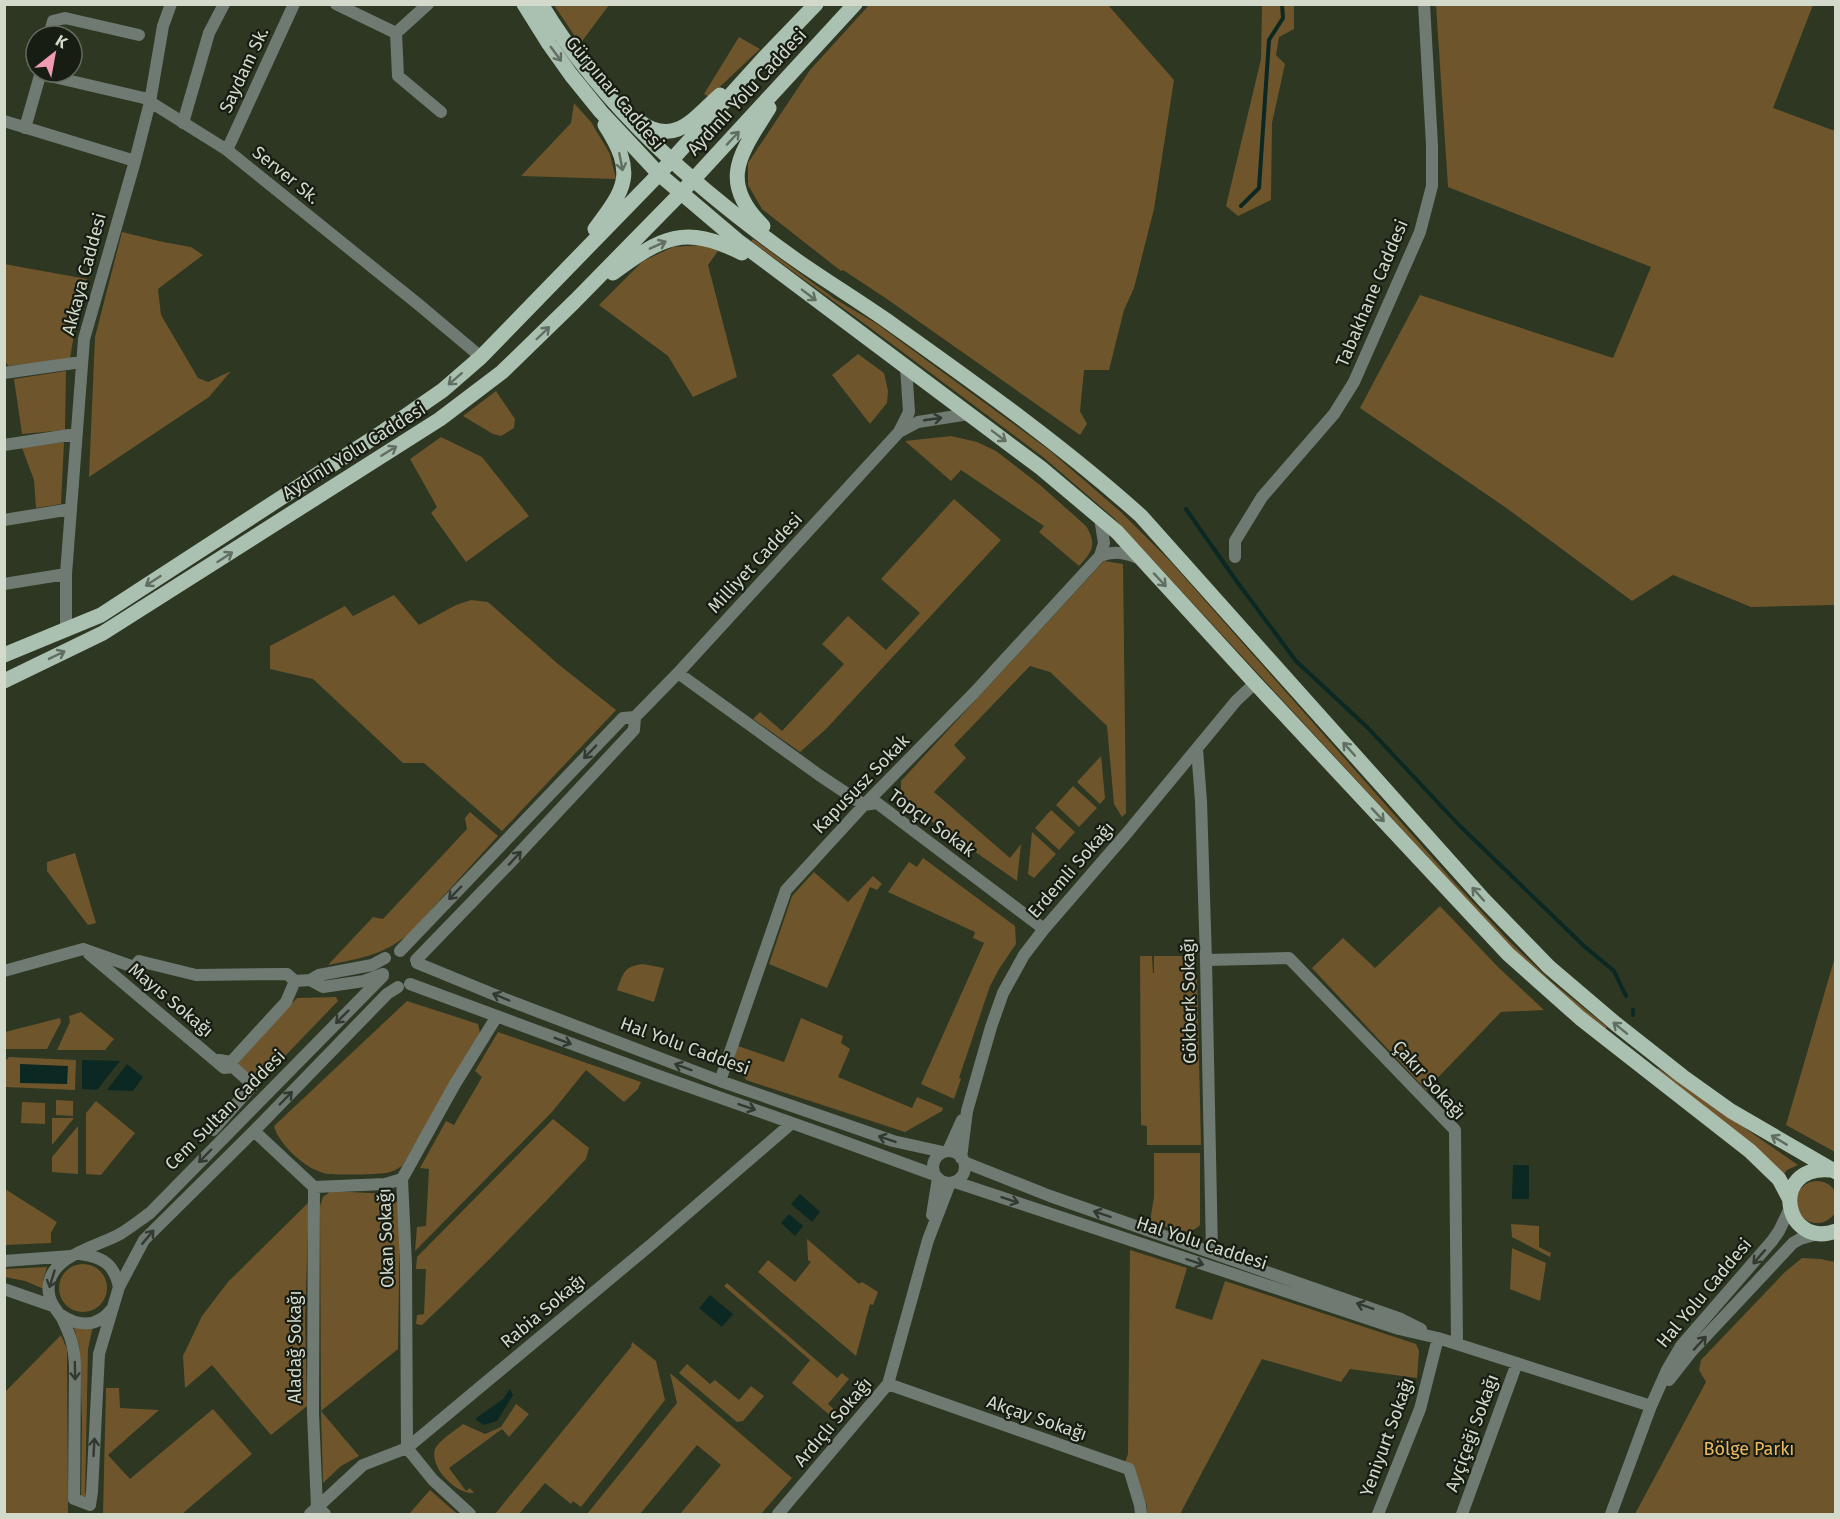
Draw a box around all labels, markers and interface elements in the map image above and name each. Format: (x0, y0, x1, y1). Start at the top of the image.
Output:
north arrow (24, 24, 84, 84)
street label: Saydam Sk. (215, 24, 273, 116)
street label: Aydınlı Yolu Caddesi (683, 24, 811, 160)
text: K (52, 31, 71, 53)
street label: Gürpınar Caddesi (561, 32, 669, 154)
one-way arrow (549, 45, 562, 61)
one-way arrow (725, 130, 740, 145)
street label: Server Sk. (248, 141, 324, 209)
one-way arrow (616, 151, 627, 171)
street label: Akkaya Caddesi (57, 210, 111, 338)
street label: Tabakhane Caddesi (1331, 216, 1413, 370)
one-way arrow (648, 238, 666, 250)
one-way arrow (800, 289, 816, 301)
one-way arrow (535, 325, 550, 340)
one-way arrow (448, 372, 463, 386)
street label: Aydınlı Yolu Caddesi (278, 398, 430, 504)
one-way arrow (923, 414, 942, 425)
one-way arrow (990, 430, 1006, 443)
one-way arrow (380, 445, 397, 457)
street label: Milliyet Caddesi (703, 508, 807, 618)
one-way arrow (216, 550, 233, 562)
one-way arrow (1153, 572, 1167, 587)
one-way arrow (145, 574, 162, 587)
one-way arrow (47, 649, 65, 661)
street label: Kapususz Sokak (808, 729, 914, 838)
one-way arrow (1342, 741, 1356, 756)
one-way arrow (583, 745, 598, 760)
street label: Topçu Sokak (884, 784, 980, 862)
one-way arrow (1371, 807, 1385, 822)
street label: Erdemli Sokağı (1023, 817, 1119, 923)
one-way arrow (507, 850, 522, 865)
one-way arrow (448, 885, 462, 900)
one-way arrow (1472, 887, 1486, 902)
street label: Gökberk Sokağı (1177, 938, 1201, 1064)
street label: Mayıs Sokağı (124, 958, 218, 1042)
one-way arrow (492, 991, 510, 1002)
one-way arrow (335, 1010, 349, 1025)
street label: Hal Yolu Caddesi (617, 1012, 753, 1080)
one-way arrow (1613, 1021, 1629, 1034)
one-way arrow (553, 1036, 572, 1047)
street label: Çakır Sokağı (1388, 1036, 1470, 1124)
street label: Cem Sultan Caddesi (160, 1045, 290, 1175)
one-way arrow (674, 1061, 693, 1072)
one-way arrow (278, 1091, 293, 1106)
one-way arrow (737, 1103, 755, 1114)
one-way arrow (878, 1132, 896, 1143)
one-way arrow (1771, 1134, 1788, 1146)
one-way arrow (197, 1148, 212, 1163)
street label: Okan Sokağı (373, 1188, 399, 1288)
one-way arrow (1000, 1195, 1019, 1206)
one-way arrow (1093, 1208, 1112, 1219)
street label: Hal Yolu Caddesi (1134, 1211, 1270, 1275)
one-way arrow (142, 1229, 155, 1245)
street label: Hal Yolu Caddesi (1652, 1234, 1756, 1352)
one-way arrow (1752, 1249, 1766, 1264)
one-way arrow (1185, 1257, 1204, 1268)
one-way arrow (46, 1269, 57, 1288)
street label: Rabia Sokağı (496, 1269, 590, 1353)
street label: Aladağ Sokağı (284, 1290, 306, 1404)
one-way arrow (1357, 1300, 1375, 1311)
one-way arrow (1693, 1336, 1707, 1351)
one-way arrow (69, 1361, 81, 1381)
street label: Ayçiçeği Sokağı (1441, 1371, 1503, 1495)
street label: Ardıçlı Sokağı (789, 1373, 877, 1471)
street label: Yeniyurt Sokağı (1355, 1374, 1419, 1500)
street label: Akçay Sokağı (984, 1391, 1090, 1445)
one-way arrow (89, 1437, 100, 1457)
park label: Bölge Parkı (1704, 1438, 1794, 1460)

